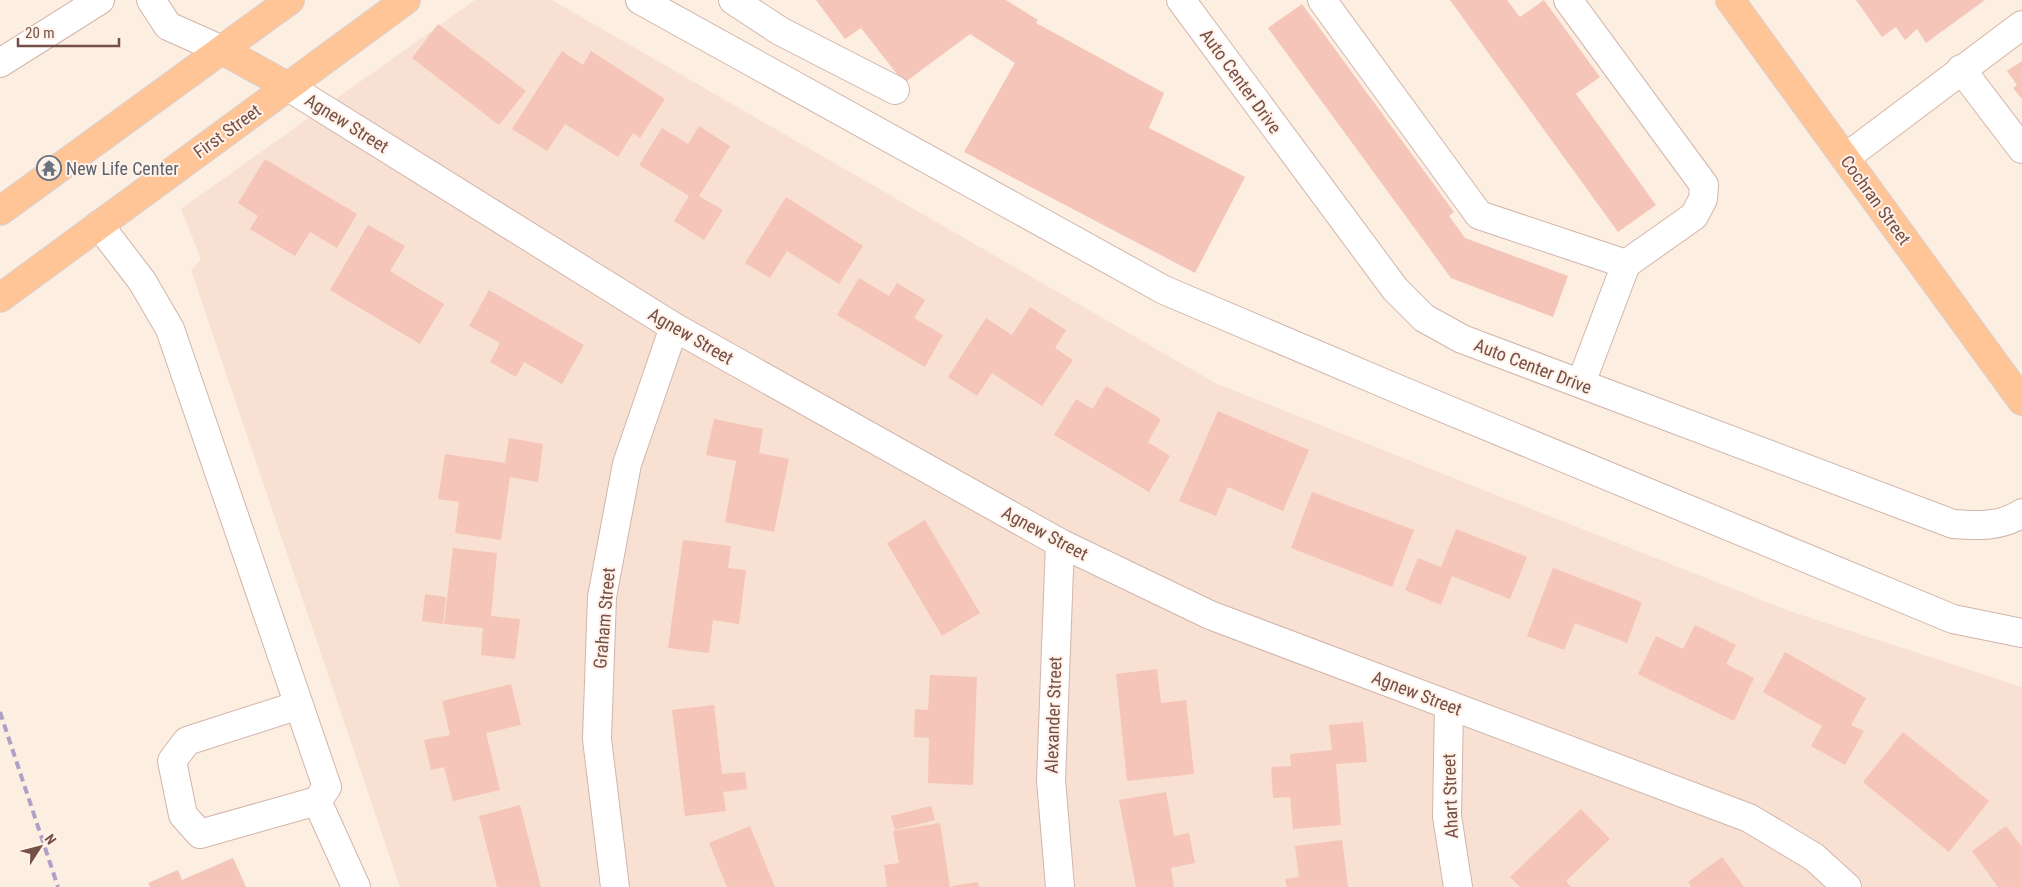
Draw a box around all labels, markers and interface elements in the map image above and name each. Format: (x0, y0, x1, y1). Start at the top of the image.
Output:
scale bar (18, 15, 119, 47)
text: 20 m (25, 24, 55, 42)
street label: Auto Center Drive (1196, 25, 1286, 137)
street label: Agnew Street (301, 89, 393, 157)
street label: First Street (189, 100, 265, 162)
street label: Cochran Street (1837, 151, 1915, 249)
temple icon: New Life Center (36, 155, 62, 181)
place label: New Life Center (66, 158, 179, 179)
street label: Agnew Street (645, 303, 737, 369)
street label: Auto Center Drive (1471, 334, 1595, 398)
street label: Agnew Street (998, 502, 1092, 564)
street label: Graham Street (589, 566, 619, 670)
street label: Alexander Street (1040, 656, 1066, 774)
street label: Agnew Street (1369, 666, 1465, 720)
street label: Ahart Street (1438, 753, 1462, 839)
north arrow (15, 822, 65, 872)
text: N (42, 831, 60, 848)

